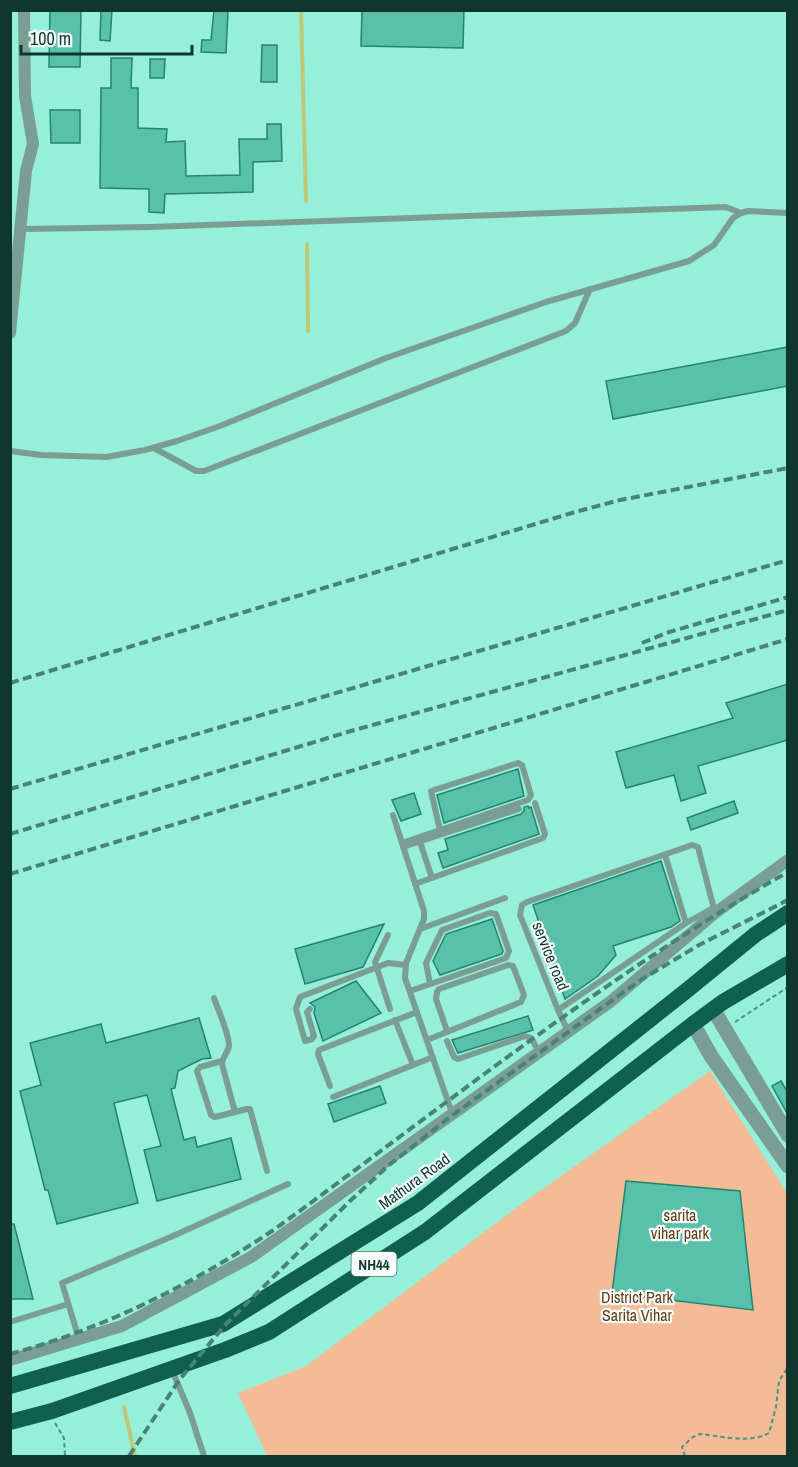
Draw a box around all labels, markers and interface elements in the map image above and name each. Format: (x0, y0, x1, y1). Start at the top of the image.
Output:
scale bar (21, 18, 192, 56)
text: 100 m (30, 26, 71, 51)
street label: service road (527, 918, 575, 994)
street label: Mathura Road (374, 1148, 454, 1214)
park label: sarita vihar park (651, 1204, 710, 1244)
road number: NH44 (352, 1252, 397, 1276)
park label: District Park Sarita Vihar (601, 1286, 674, 1326)

